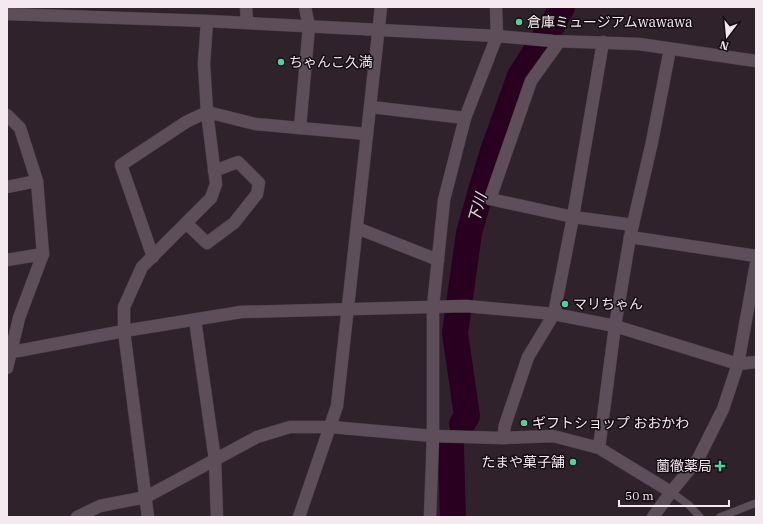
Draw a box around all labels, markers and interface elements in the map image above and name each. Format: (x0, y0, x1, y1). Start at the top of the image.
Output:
place label: 倉庫ミュージアムwawawa (527, 13, 693, 31)
north arrow (707, 16, 747, 56)
marker: 倉庫ミュージアムwawawa (514, 17, 524, 27)
text: N (718, 38, 730, 54)
place label: ちゃんこ久満 (289, 53, 373, 71)
marker: ちゃんこ久満 (276, 57, 286, 67)
water label: 下川 (464, 189, 491, 225)
place label: マリちゃん (573, 295, 643, 313)
marker: マリちゃん (560, 299, 570, 309)
place label: ギフトショップ おおかわ (532, 414, 689, 432)
marker: ギフトショップ おおかわ (519, 418, 529, 428)
place label: たまや菓子舗 (481, 453, 565, 471)
marker: たまや菓子舗 (568, 457, 578, 467)
place label: 薗徹薬局 (656, 457, 712, 475)
marker: 薗徹薬局 (715, 461, 725, 471)
scale bar (619, 482, 729, 508)
text: 50 m (625, 488, 654, 503)

